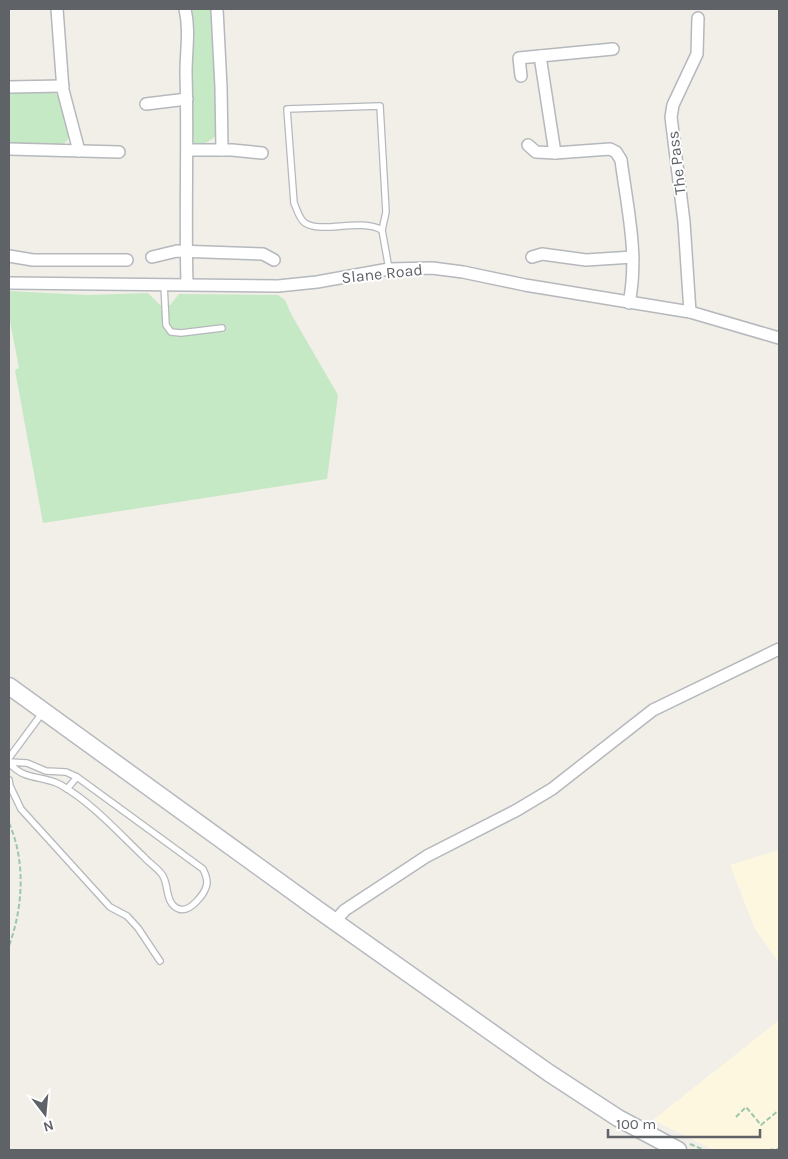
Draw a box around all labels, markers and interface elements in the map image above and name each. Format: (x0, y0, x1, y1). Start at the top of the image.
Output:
street label: The Pass (663, 130, 690, 196)
street label: Slane Road (341, 260, 424, 287)
north arrow (20, 1089, 70, 1139)
scale bar (608, 1106, 760, 1138)
text: 100 m (616, 1115, 656, 1133)
text: N (41, 1116, 56, 1136)

